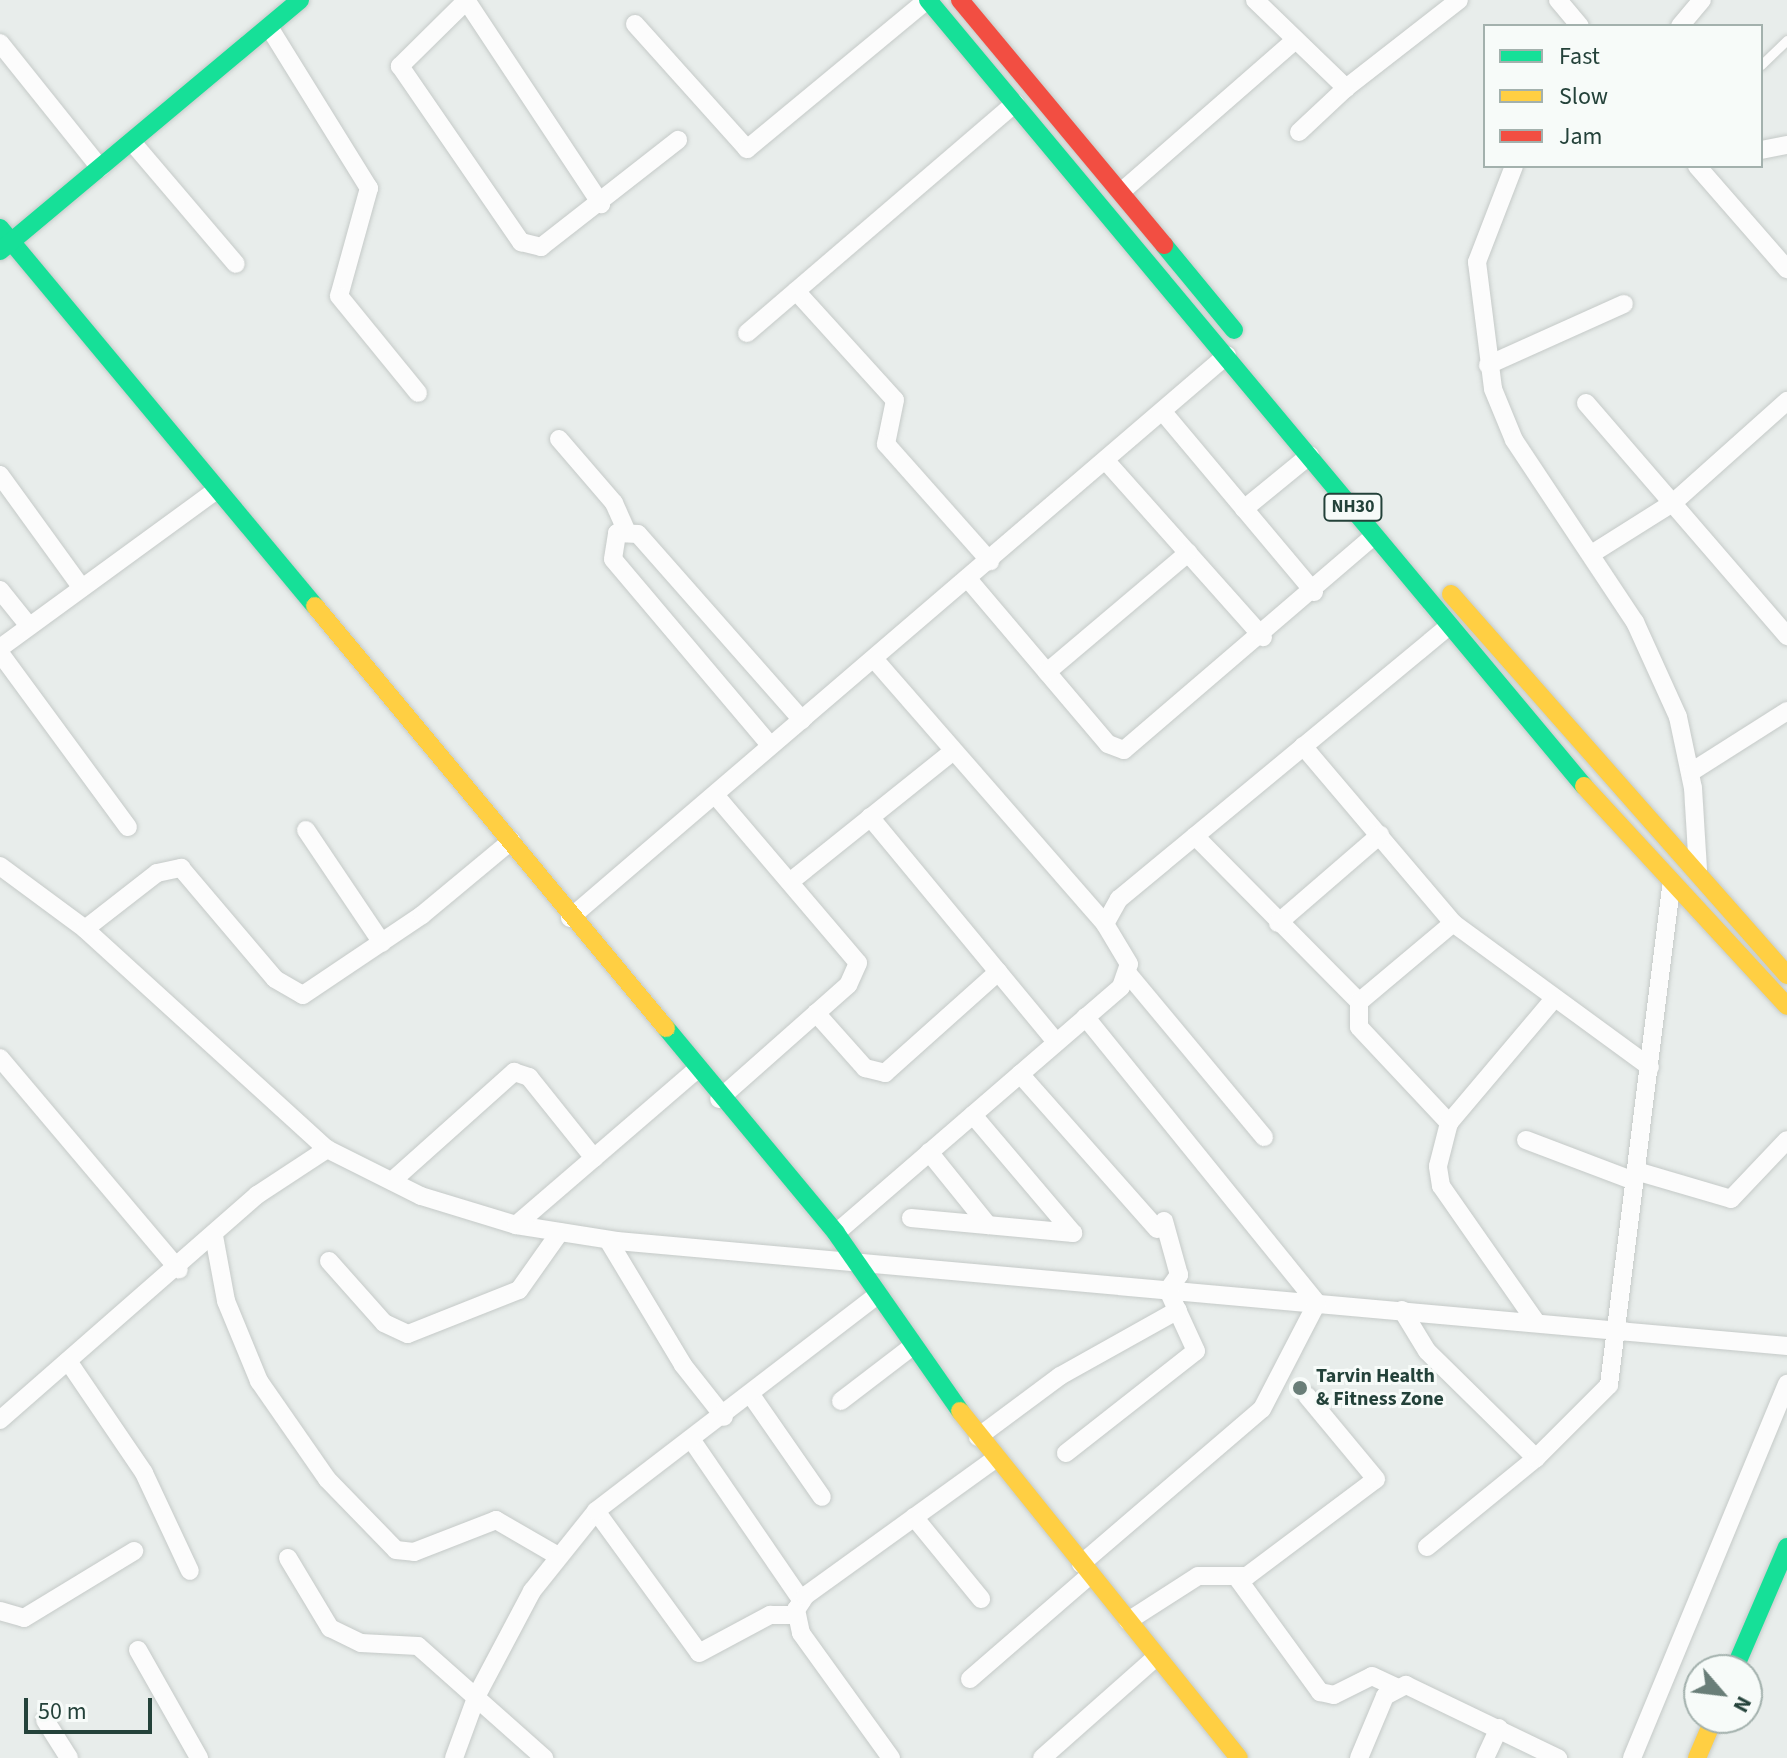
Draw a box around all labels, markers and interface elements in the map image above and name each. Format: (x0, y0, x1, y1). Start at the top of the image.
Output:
legend (1483, 24, 1763, 168)
text: Fast (1559, 39, 1600, 74)
text: Slow (1559, 79, 1608, 114)
text: Jam (1559, 119, 1603, 154)
road number: NH30 (1323, 493, 1383, 521)
place label: Tarvin Health & Fitness Zone (1316, 1364, 1444, 1411)
marker: Tarvin Health & Fitness Zone (1291, 1379, 1309, 1397)
north arrow (1683, 1654, 1763, 1734)
scale bar (28, 1682, 156, 1732)
text: N (1725, 1690, 1760, 1718)
text: 50 m (38, 1694, 87, 1729)

